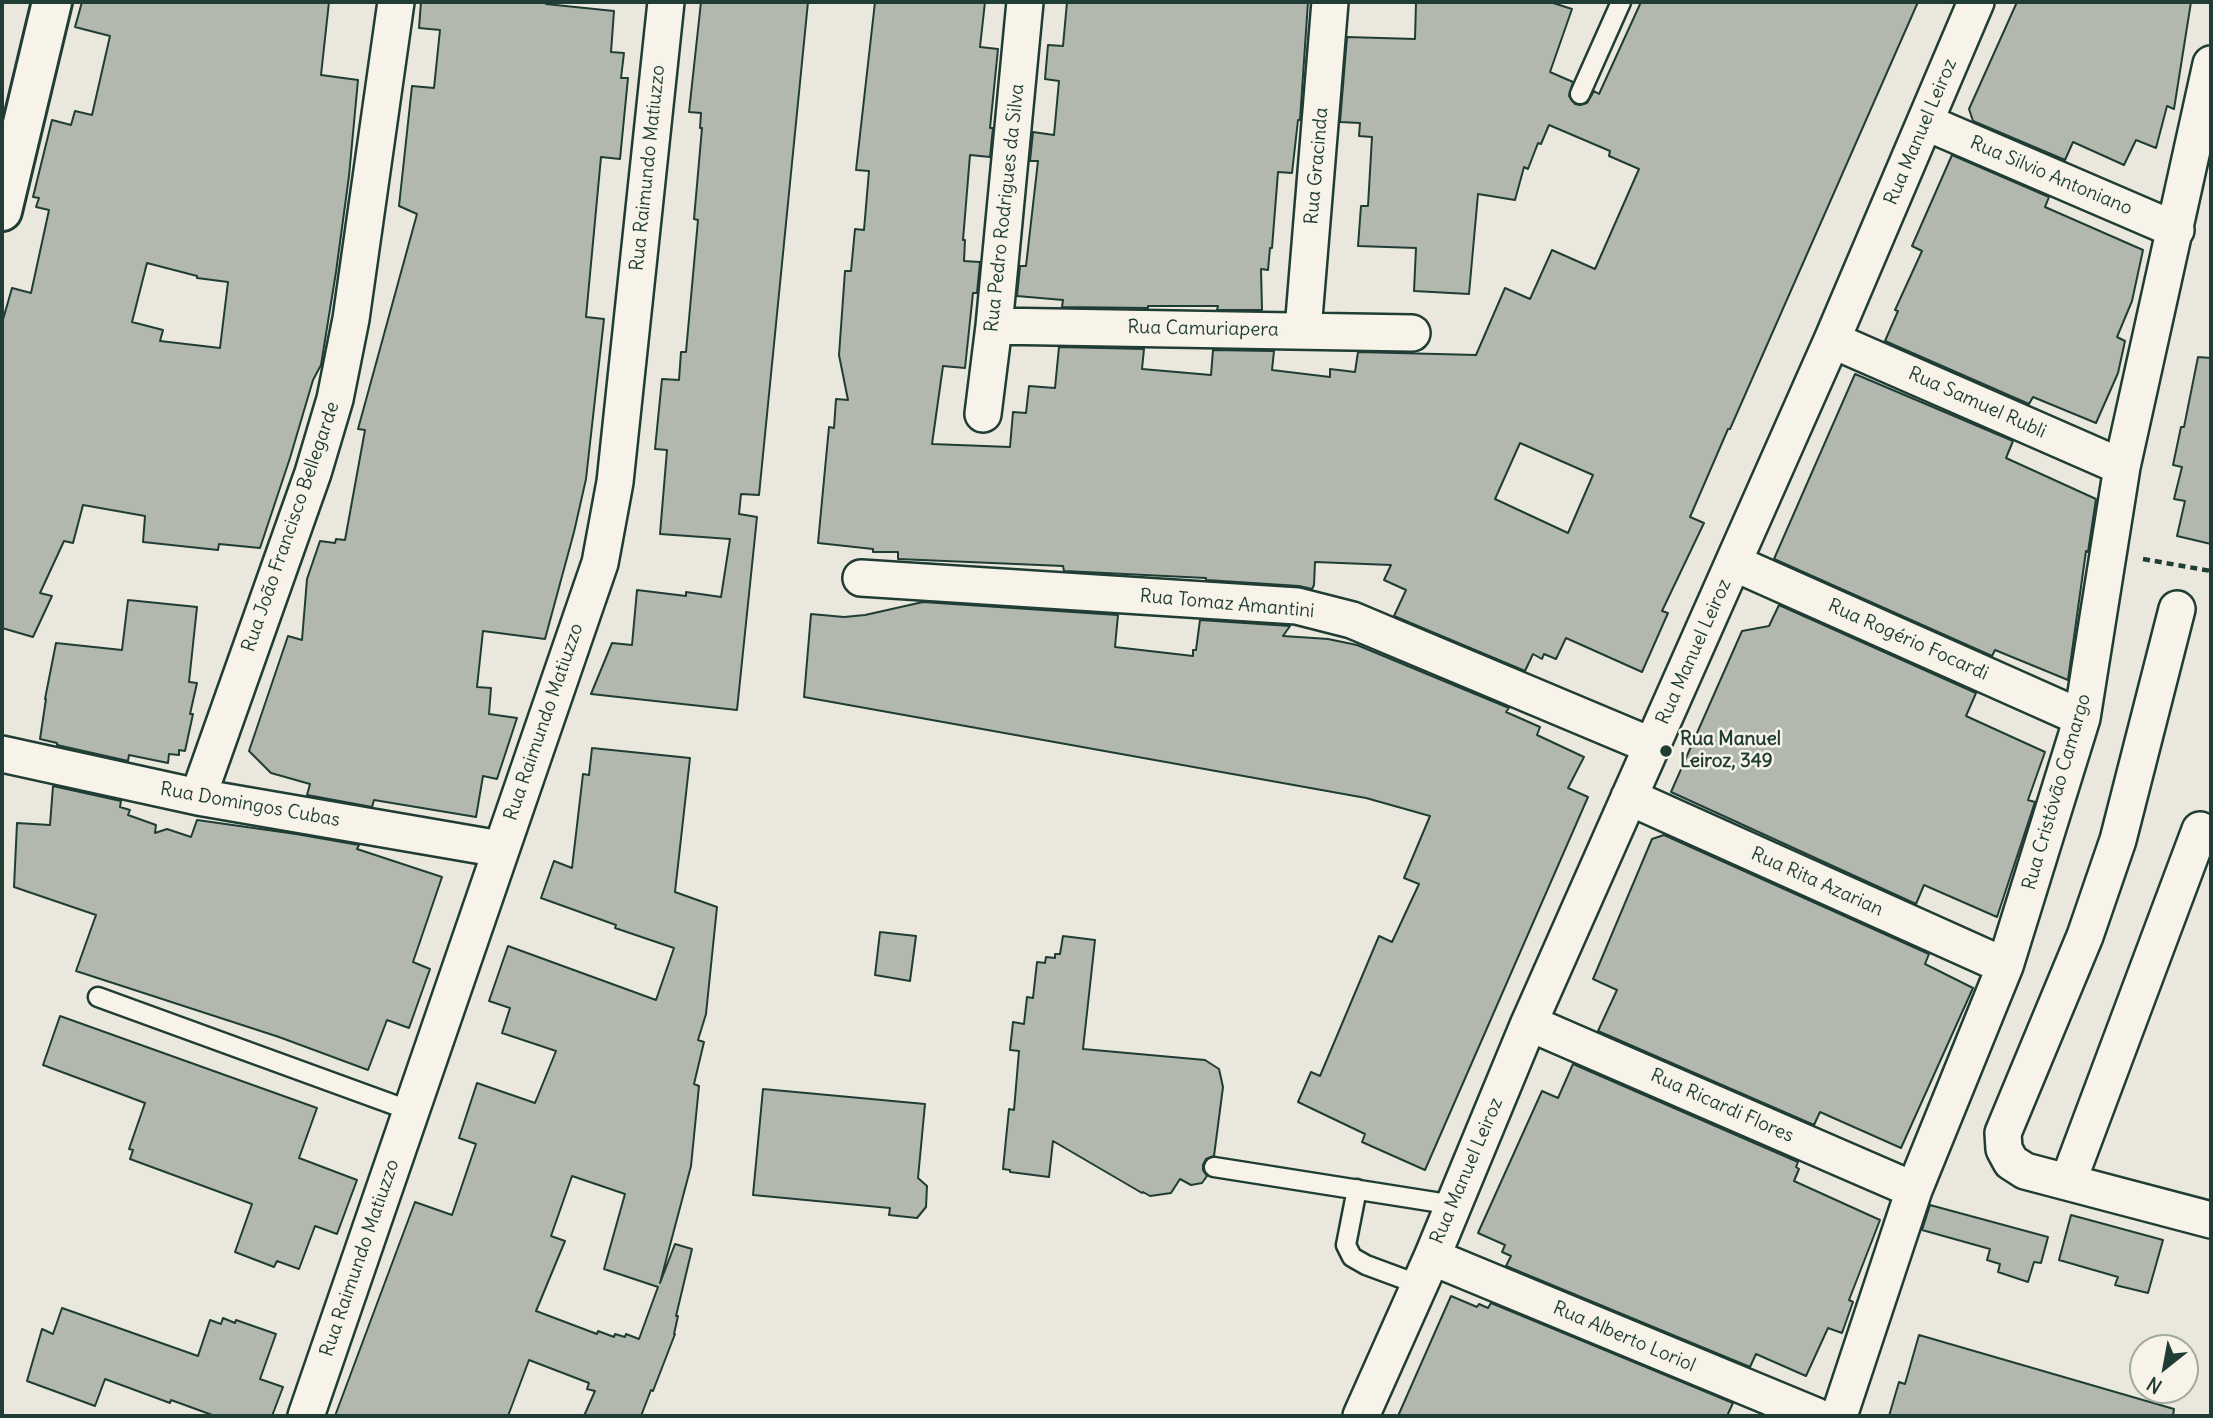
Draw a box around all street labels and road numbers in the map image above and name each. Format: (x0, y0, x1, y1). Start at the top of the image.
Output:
street label: Rua Manuel Leiroz (1880, 55, 1962, 209)
street label: Rua Raimundo Matiuzzo (626, 64, 670, 272)
street label: Rua Pedro Rodrigues da Silva (981, 83, 1029, 333)
street label: Rua Gracinda (1301, 107, 1333, 225)
street label: Rua Silvio Antoniano (1966, 132, 2136, 220)
street label: Rua Camuriapera (1127, 316, 1279, 342)
street label: Rua Samuel Rubli (1905, 362, 2049, 444)
street label: Rua João Francisco Bellegarde (237, 399, 345, 655)
street label: Rua Manuel Leiroz (1652, 576, 1736, 728)
street label: Rua Tomaz Amantini (1139, 585, 1315, 623)
street label: Rua Rogério Focardi (1824, 594, 1992, 686)
street label: Rua Raimundo Matiuzzo (500, 620, 588, 824)
street label: Rua Cristóvão Camargo (2018, 691, 2096, 893)
street label: Rua Domingos Cubas (158, 778, 342, 832)
street label: Rua Rita Azarian (1747, 843, 1887, 921)
street label: Rua Ricardi Flores (1647, 1064, 1797, 1148)
street label: Rua Manuel Leiroz (1426, 1094, 1508, 1248)
street label: Rua Raimundo Matiuzzo (316, 1156, 404, 1360)
street label: Rua Alberto Loriol (1549, 1297, 1699, 1377)

